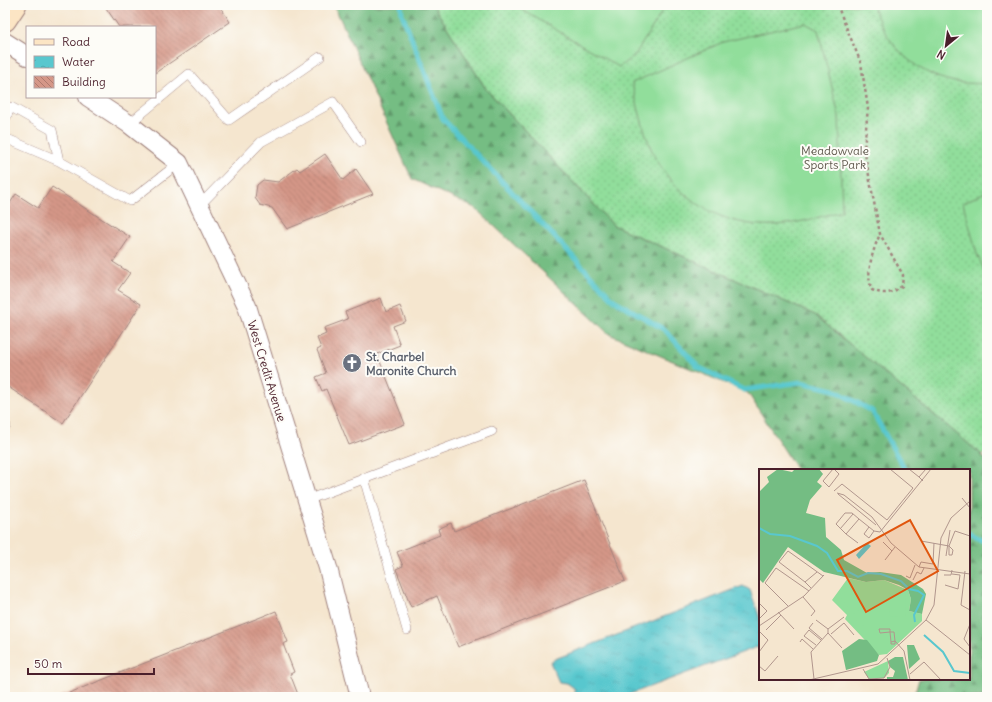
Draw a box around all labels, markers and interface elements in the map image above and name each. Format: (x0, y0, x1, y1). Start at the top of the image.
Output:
legend (26, 26, 156, 98)
north arrow (926, 26, 966, 66)
text: Road (62, 34, 90, 49)
text: N (934, 47, 948, 63)
text: Water (62, 54, 95, 69)
text: Building (62, 74, 106, 89)
park label: Meadowvale Sports Park (801, 143, 869, 172)
street label: West Credit Avenue (244, 319, 290, 423)
place label: St. Charbel Maronite Church (366, 349, 457, 378)
church icon: St. Charbel Maronite Church (341, 352, 363, 374)
inset map (759, 469, 970, 680)
scale bar (28, 650, 154, 676)
text: 50 m (34, 656, 63, 671)

